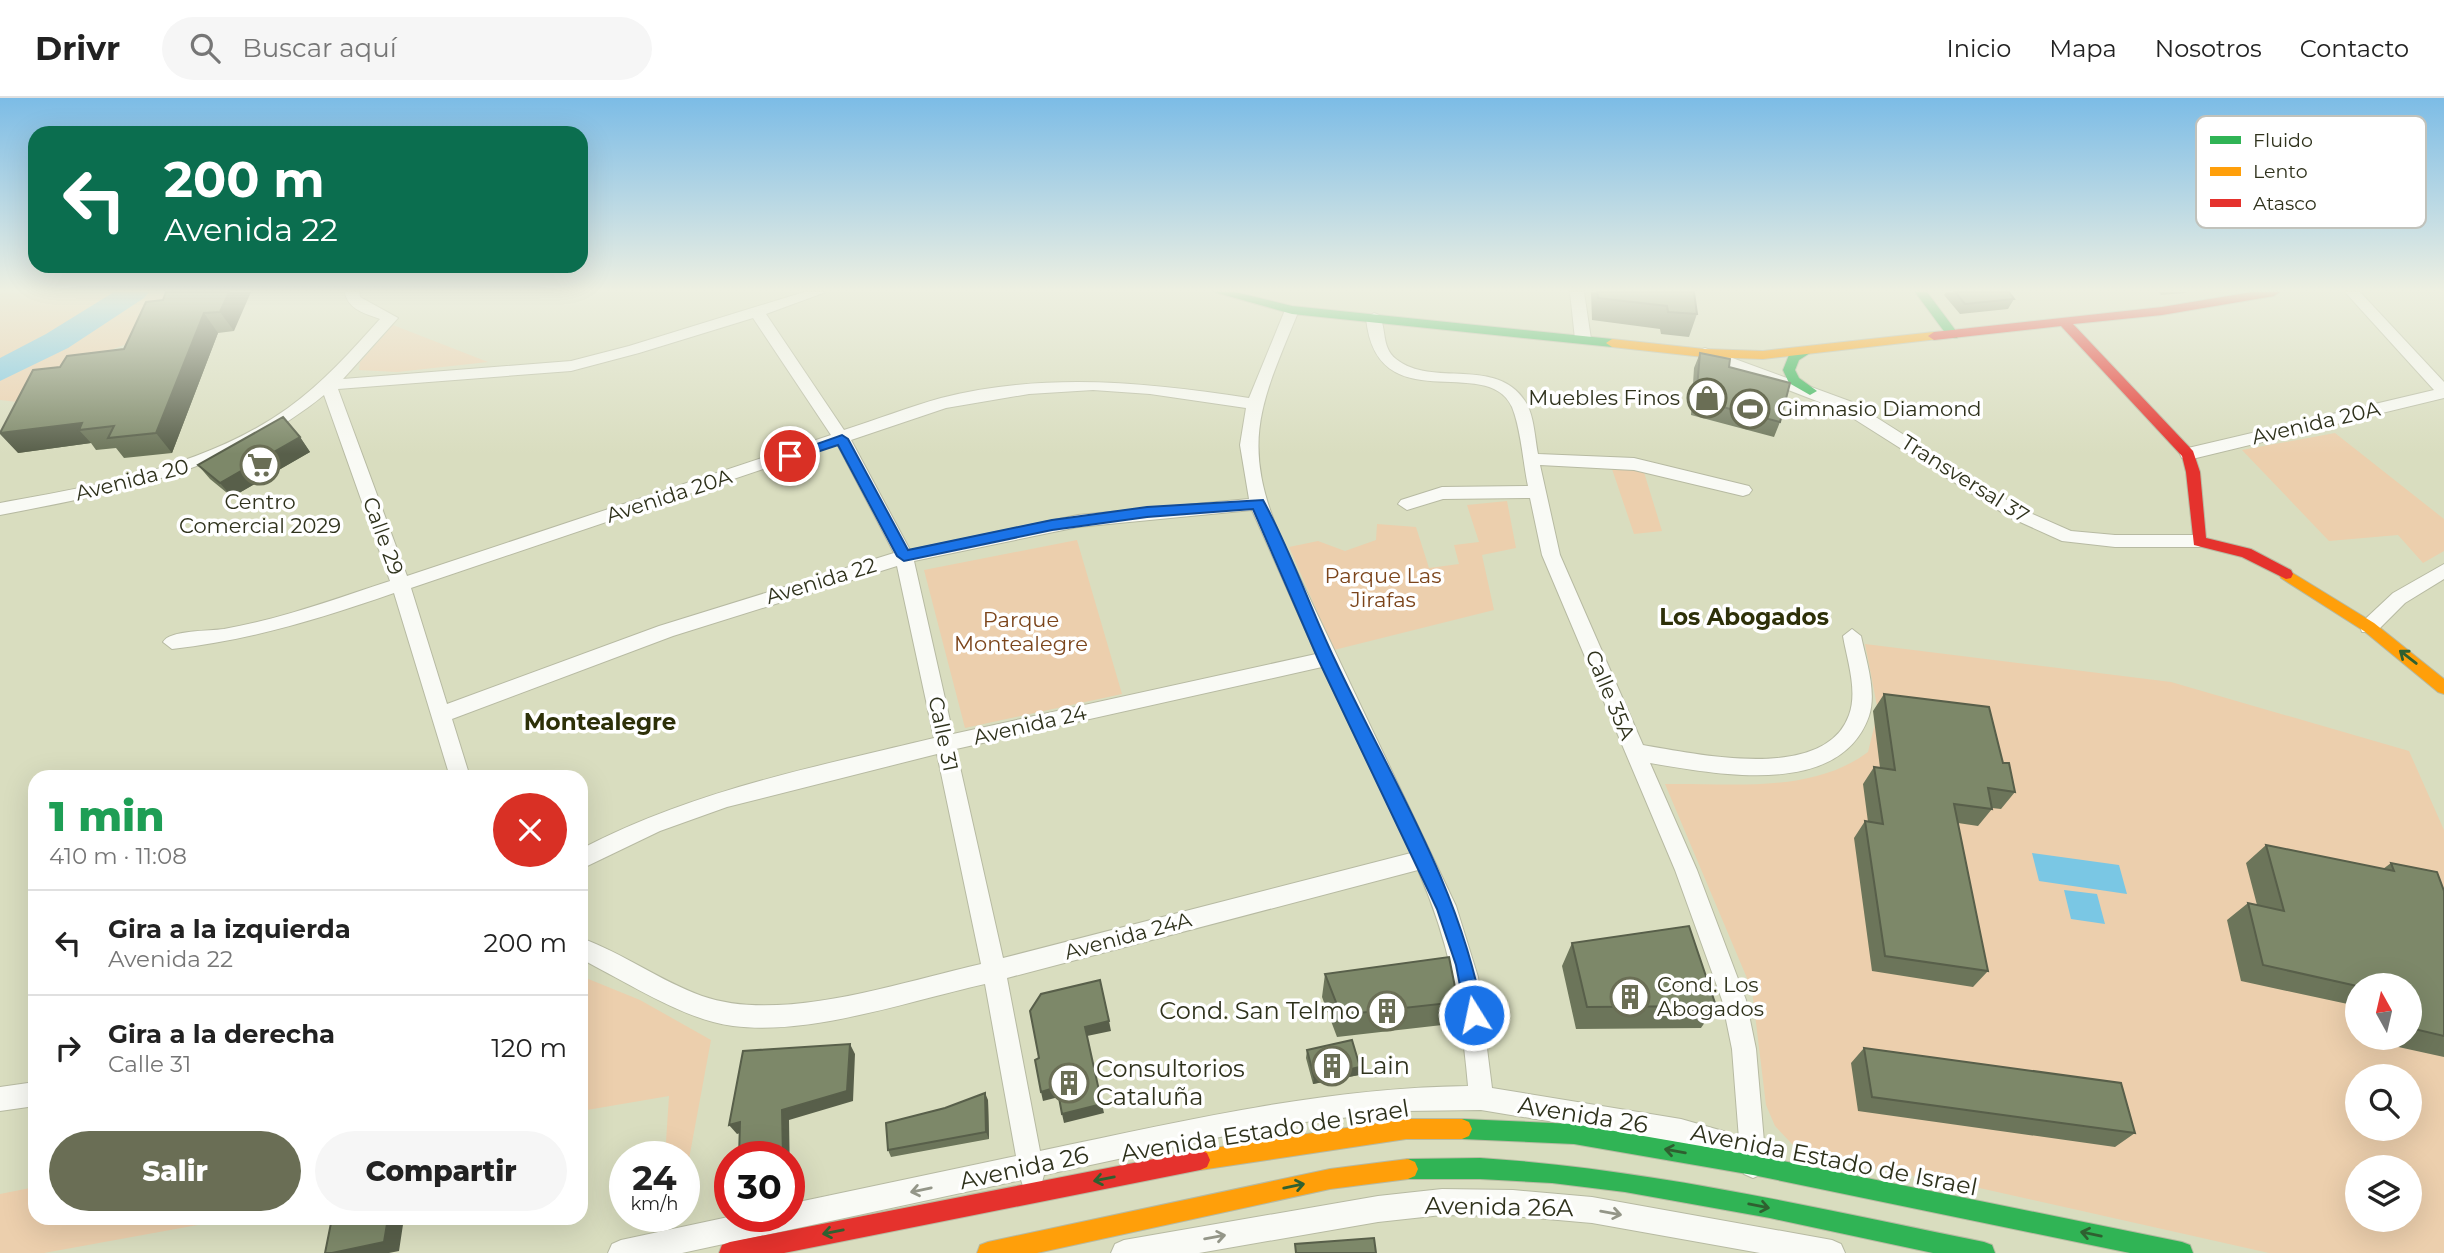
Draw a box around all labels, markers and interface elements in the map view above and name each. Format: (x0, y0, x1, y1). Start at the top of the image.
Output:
search box (162, 17, 652, 80)
text: Drivr (35, 28, 120, 68)
icon: search (186, 29, 224, 67)
text: Buscar aquí (242, 32, 397, 64)
text: Inicio (1946, 34, 2011, 63)
text: Mapa (2049, 34, 2117, 63)
text: Nosotros (2155, 34, 2262, 63)
text: Contacto (2300, 34, 2409, 63)
legend (2196, 116, 2426, 228)
text: Fluido (2253, 129, 2313, 152)
text: 200 m (164, 150, 325, 209)
icon: left (49, 154, 140, 245)
text: Lento (2253, 160, 2308, 183)
text: Atasco (2253, 192, 2317, 215)
text: Avenida 22 (164, 210, 338, 249)
shop icon: Muebles Finos (1686, 377, 1728, 419)
place label: Muebles Finos (1528, 385, 1680, 410)
sports icon: Gimnasio Diamond (1729, 388, 1771, 430)
street label: Avenida 20A (2249, 395, 2383, 449)
place label: Gimnasio Diamond (1777, 396, 1982, 421)
pin (760, 426, 820, 486)
street label: Transversal 37 (1897, 429, 2034, 528)
icon: arrive (771, 437, 809, 475)
supermarket icon: Centro Comercial 2029 (239, 444, 281, 486)
street label: Avenida 20 (73, 453, 191, 506)
street label: Avenida 20A (603, 463, 736, 528)
place label: Centro Comercial 2029 (179, 489, 341, 538)
street label: Calle 29 (358, 493, 409, 578)
street label: Avenida 22 (763, 552, 879, 609)
park label: Parque Las Jirafas (1325, 563, 1441, 612)
district label: Los Abogados (1659, 603, 1829, 631)
park label: Parque Montealegre (954, 607, 1088, 656)
street label: Calle 35A (1580, 646, 1641, 744)
one-way arrow (2399, 649, 2417, 664)
street label: Calle 31 (923, 694, 964, 774)
street label: Avenida 24 (971, 699, 1089, 750)
district label: Montealegre (524, 708, 676, 736)
text: 1 min (49, 790, 165, 842)
button: close (493, 793, 567, 867)
text: 410 m · 11:08 (49, 842, 187, 870)
street label: Avenida 24A (1062, 906, 1195, 964)
text: Gira a la izquierda (108, 913, 351, 945)
icon: left (49, 924, 87, 962)
text: 200 m (483, 927, 567, 959)
text: Avenida 22 (108, 945, 233, 973)
place label: Cond. Los Abogados (1657, 972, 1764, 1021)
north arrow (2345, 973, 2422, 1050)
map controls (2345, 973, 2422, 1232)
building icon: Cond. Los Abogados (1609, 976, 1651, 1018)
position arrow (1437, 978, 1511, 1052)
building icon: Cond. San Telmo (1366, 990, 1408, 1032)
place label: Cond. San Telmo (1159, 996, 1360, 1025)
text: Gira a la derecha (108, 1018, 335, 1050)
icon: right (49, 1029, 87, 1067)
text: 120 m (491, 1032, 567, 1064)
building icon: Lain (1311, 1045, 1353, 1087)
text: Calle 31 (108, 1050, 191, 1078)
place label: Lain (1359, 1051, 1410, 1080)
place label: Consultorios Cataluña (1096, 1054, 1245, 1111)
building icon: Consultorios Cataluña (1048, 1062, 1090, 1104)
button: search (2345, 1064, 2422, 1141)
street label: Avenida 26 (1516, 1090, 1650, 1139)
street label: Avenida Estado de Israel (1119, 1093, 1411, 1168)
street label: Avenida Estado de Israel (1688, 1117, 1980, 1202)
button: Salir (49, 1131, 301, 1211)
button: Compartir (315, 1131, 567, 1211)
street label: Avenida 26 (957, 1140, 1091, 1195)
speed limit sign: 30 (714, 1141, 805, 1232)
one-way arrow (1665, 1144, 1687, 1158)
button: layers (2345, 1155, 2422, 1232)
text: 24 (632, 1156, 677, 1199)
one-way arrow (1093, 1172, 1116, 1186)
one-way arrow (1282, 1179, 1305, 1193)
one-way arrow (910, 1183, 933, 1197)
street label: Avenida 26A (1424, 1191, 1574, 1222)
text: km/h (630, 1193, 679, 1215)
one-way arrow (1747, 1200, 1770, 1214)
one-way arrow (1599, 1207, 1621, 1220)
one-way arrow (822, 1226, 845, 1240)
one-way arrow (2080, 1227, 2103, 1241)
one-way arrow (1203, 1230, 1226, 1243)

